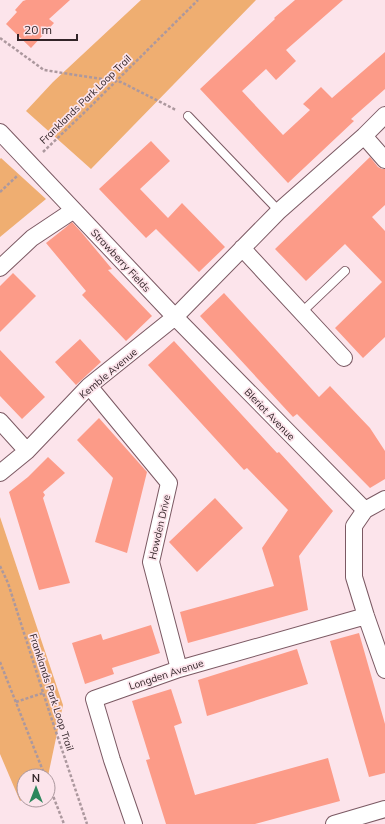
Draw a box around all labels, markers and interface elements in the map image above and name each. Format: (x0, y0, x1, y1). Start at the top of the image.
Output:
scale bar (18, 16, 77, 42)
text: 20 m (24, 22, 52, 37)
street label: Franklands Park Loop Trail (37, 52, 134, 147)
street label: Strawberry Fields (88, 226, 153, 295)
street label: Kemble Avenue (77, 345, 140, 401)
street label: Bleriot Avenue (242, 386, 298, 443)
street label: Howden Drive (146, 494, 173, 561)
street label: Franklands Park Loop Trail (26, 632, 77, 752)
street label: Longden Avenue (127, 656, 205, 693)
north arrow (16, 768, 56, 808)
text: N (32, 771, 40, 785)

